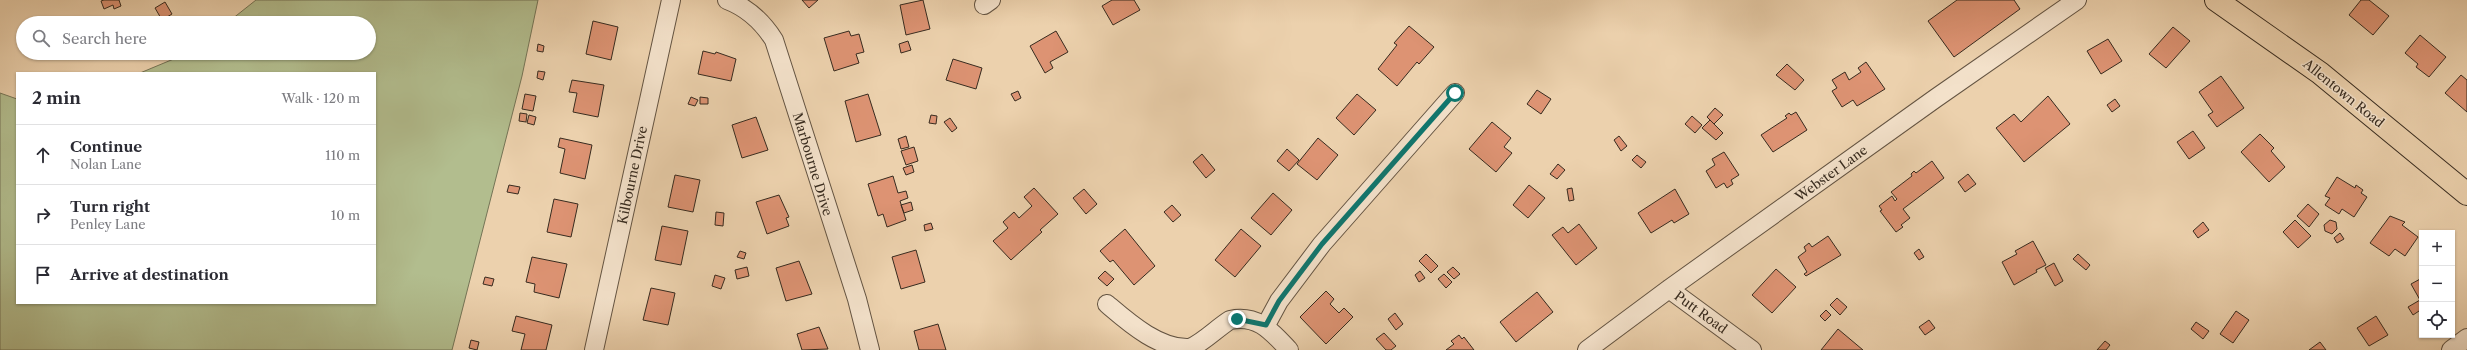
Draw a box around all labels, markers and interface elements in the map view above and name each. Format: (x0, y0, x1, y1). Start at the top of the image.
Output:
search box (16, 16, 376, 60)
icon: search (30, 27, 52, 49)
text: Search here (62, 29, 147, 48)
street label: Allentown Road (2300, 55, 2388, 131)
route start (1446, 84, 1464, 102)
text: 2 min (32, 88, 81, 108)
text: Walk · 120 m (282, 90, 360, 106)
street label: Marbourne Drive (790, 110, 836, 218)
street label: Kilbourne Drive (614, 124, 650, 226)
text: Continue (70, 137, 142, 156)
street label: Webster Lane (1791, 141, 1870, 205)
icon: ahead (32, 144, 54, 166)
text: 110 m (325, 147, 360, 163)
text: Nolan Lane (70, 156, 142, 172)
text: Turn right (70, 197, 150, 216)
icon: right (32, 204, 54, 226)
text: 10 m (331, 207, 360, 223)
text: Penley Lane (70, 216, 146, 232)
map controls (2419, 230, 2455, 338)
button: + (2419, 230, 2455, 266)
icon: arrive (32, 264, 54, 286)
text: Arrive at destination (70, 265, 229, 284)
button: − (2419, 266, 2455, 302)
street label: Putt Road (1671, 287, 1731, 337)
button: locate (2419, 302, 2455, 338)
route end (1228, 310, 1246, 328)

